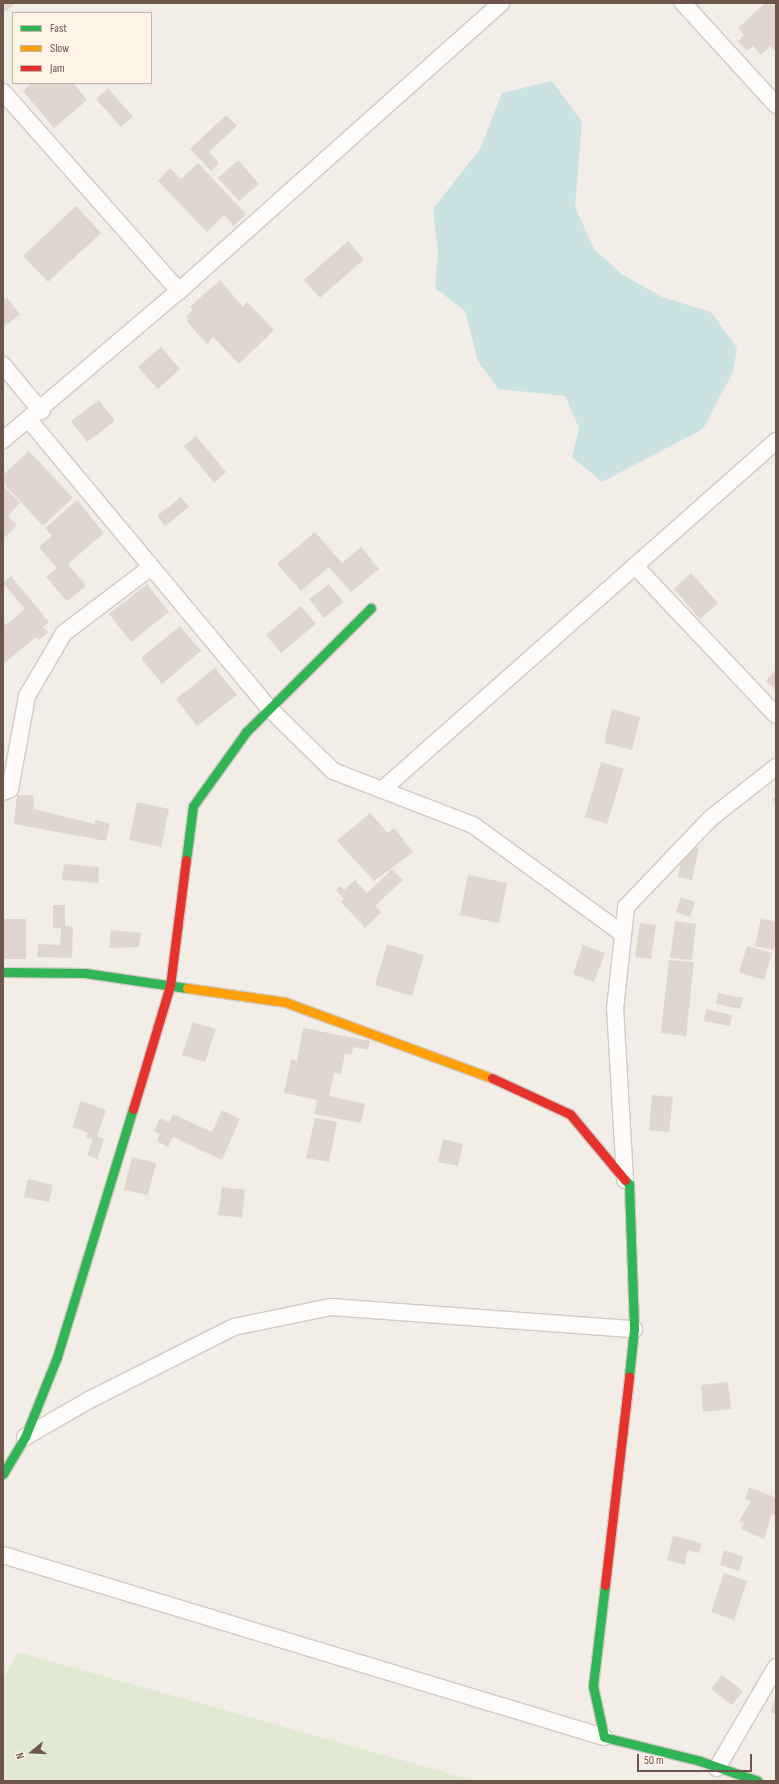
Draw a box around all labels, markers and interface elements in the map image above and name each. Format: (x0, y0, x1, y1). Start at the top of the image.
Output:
legend (12, 12, 152, 84)
text: Fast (50, 21, 67, 36)
text: Slow (50, 41, 69, 56)
text: Jam (50, 61, 65, 76)
north arrow (12, 1732, 52, 1772)
scale bar (639, 1746, 754, 1772)
text: N (13, 1751, 27, 1761)
text: 50 m (644, 1753, 664, 1768)

